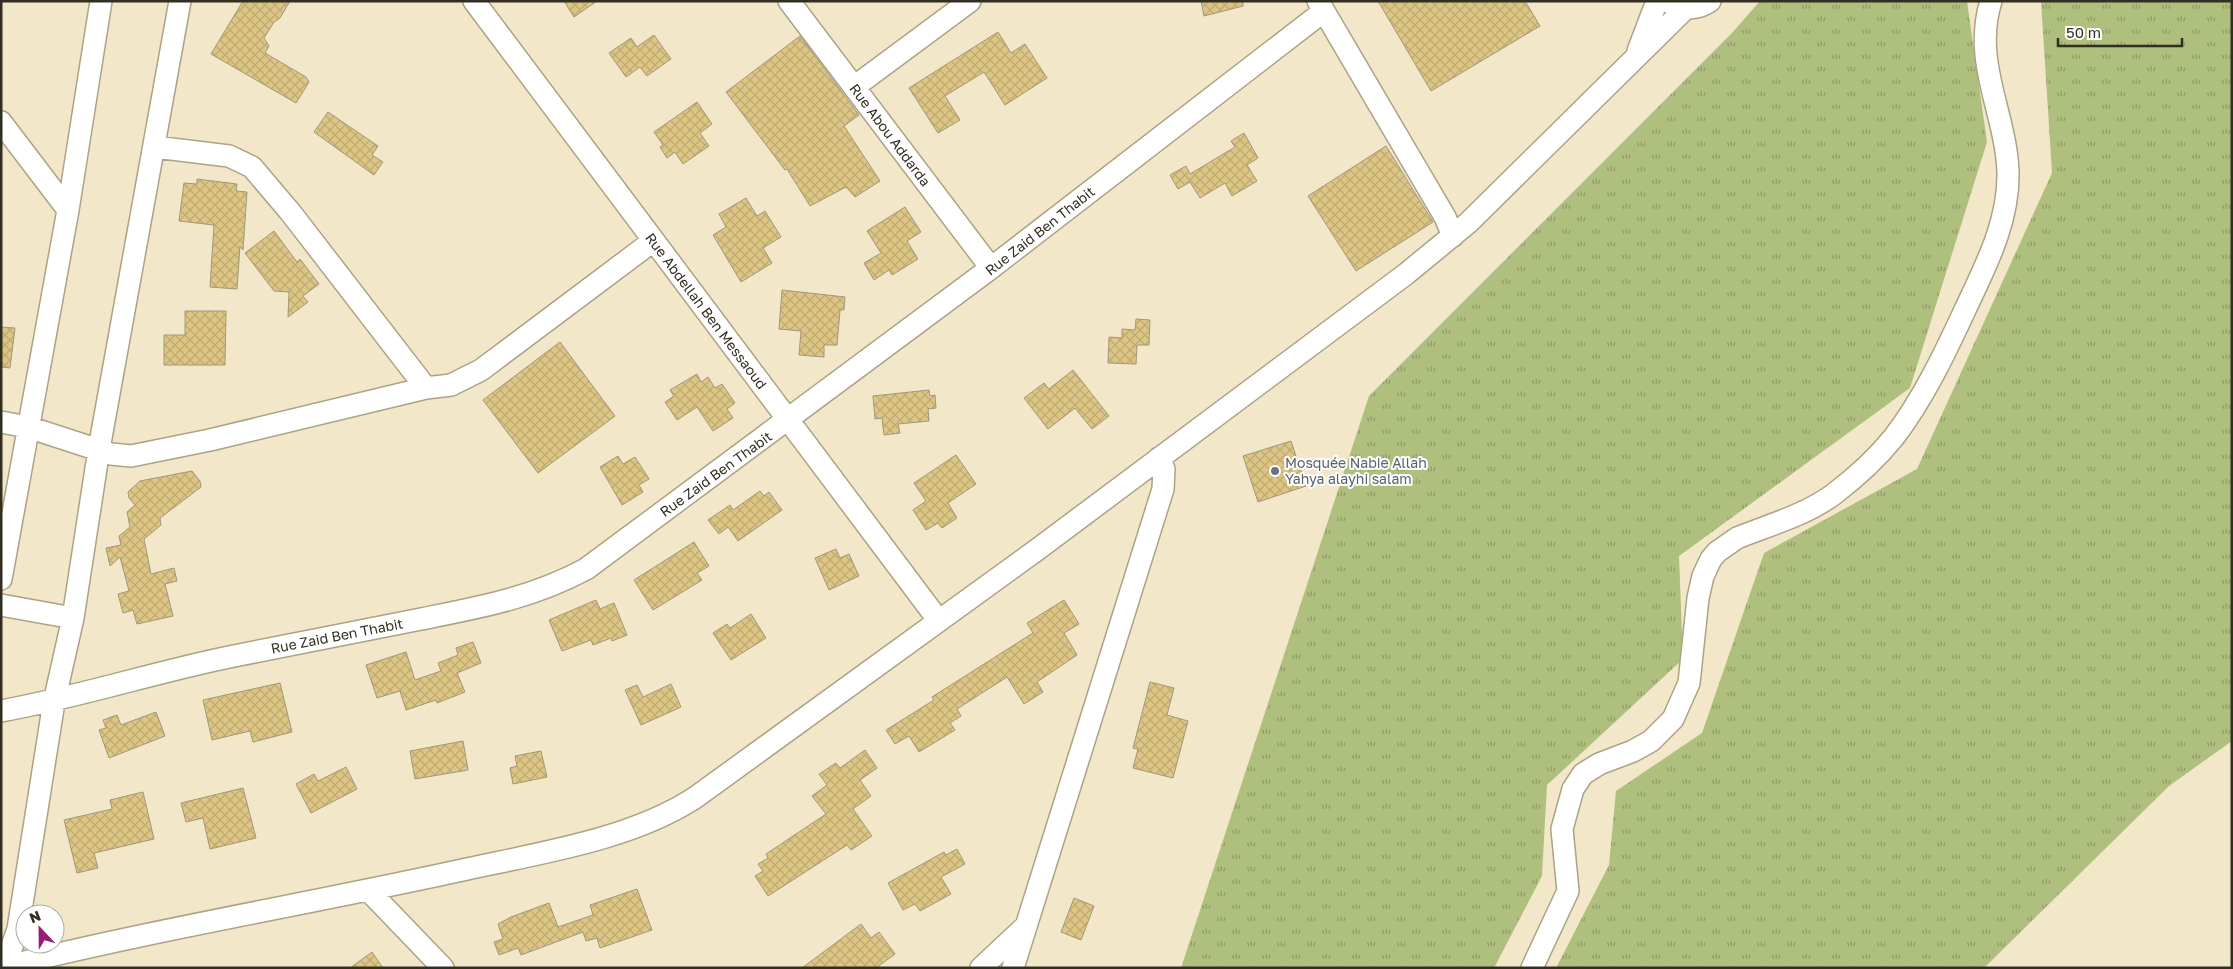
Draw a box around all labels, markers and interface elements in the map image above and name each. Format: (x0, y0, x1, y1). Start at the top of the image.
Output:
scale bar (2058, 15, 2182, 47)
text: 50 m (2066, 23, 2101, 41)
street label: Rue Abou Addarda (846, 80, 934, 189)
street label: Rue Zaid Ben Thabit (982, 183, 1098, 279)
street label: Rue Abdellah Ben Messaoud (642, 229, 771, 392)
street label: Rue Zaid Ben Thabit (656, 427, 775, 520)
place label: Mosquée Nabie Allah Yahya alayhi salam (1285, 454, 1427, 487)
marker: Mosquée Nabie Allah Yahya alayhi salam (1269, 465, 1281, 477)
street label: Rue Zaid Ben Thabit (269, 614, 404, 657)
north arrow (15, 904, 65, 954)
text: N (27, 907, 43, 926)

